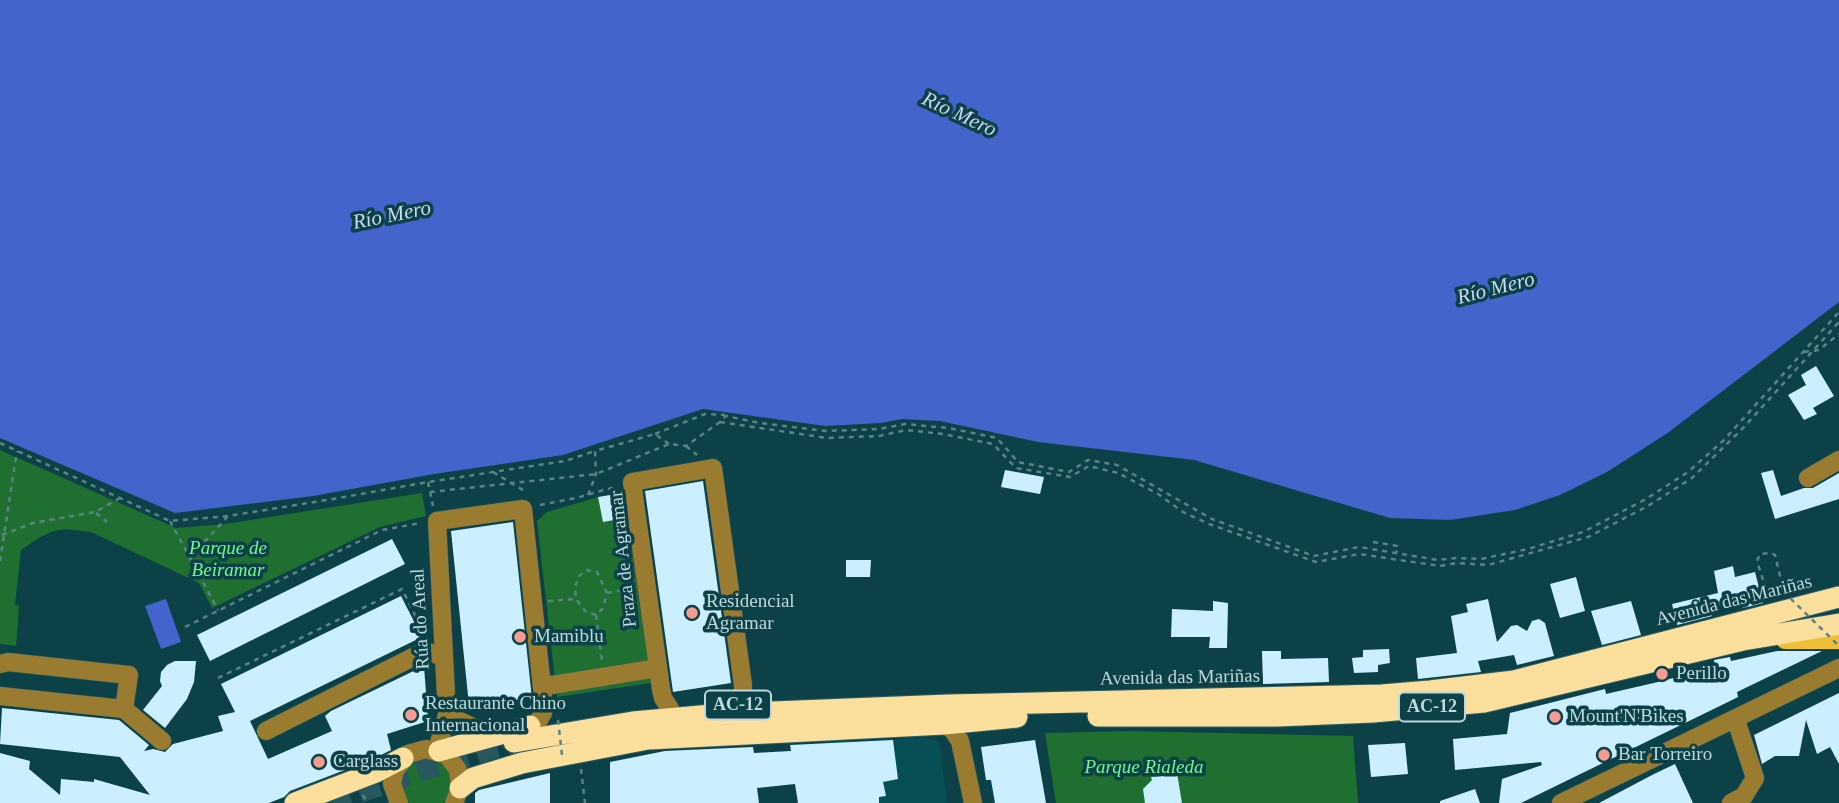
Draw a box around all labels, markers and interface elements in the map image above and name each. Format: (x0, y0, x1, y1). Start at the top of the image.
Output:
water label: Río Mero (918, 87, 1000, 143)
water label: Río Mero (351, 196, 433, 236)
water label: Río Mero (1455, 267, 1537, 311)
street label: Praza de Agramar (605, 490, 643, 628)
park label: Parque de Beiramar (189, 538, 267, 582)
street label: Rúa do Areal (407, 568, 435, 670)
street label: Avenida das Mariñas (1654, 571, 1814, 631)
place label: Residencial Agramar (706, 591, 795, 635)
marker: Residencial Agramar (684, 605, 700, 621)
place label: Mamiblu (534, 626, 604, 648)
marker: Mamiblu (512, 629, 528, 645)
place label: Perillo (1676, 663, 1727, 685)
street label: Avenida das Mariñas (1100, 665, 1260, 691)
marker: Perillo (1654, 666, 1670, 682)
road number: AC-12 (705, 690, 771, 720)
road number: AC-12 (1399, 692, 1465, 722)
place label: Restaurante Chino Internacional (425, 693, 566, 737)
place label: Mount'N'Bikes (1569, 706, 1684, 728)
marker: Restaurante Chino Internacional (403, 707, 419, 723)
marker: Mount'N'Bikes (1547, 709, 1563, 725)
place label: Bar Torreiro (1618, 744, 1712, 766)
marker: Bar Torreiro (1596, 747, 1612, 763)
place label: Carglass (333, 751, 398, 773)
marker: Carglass (311, 754, 327, 770)
park label: Parque Rialeda (1084, 757, 1204, 779)

